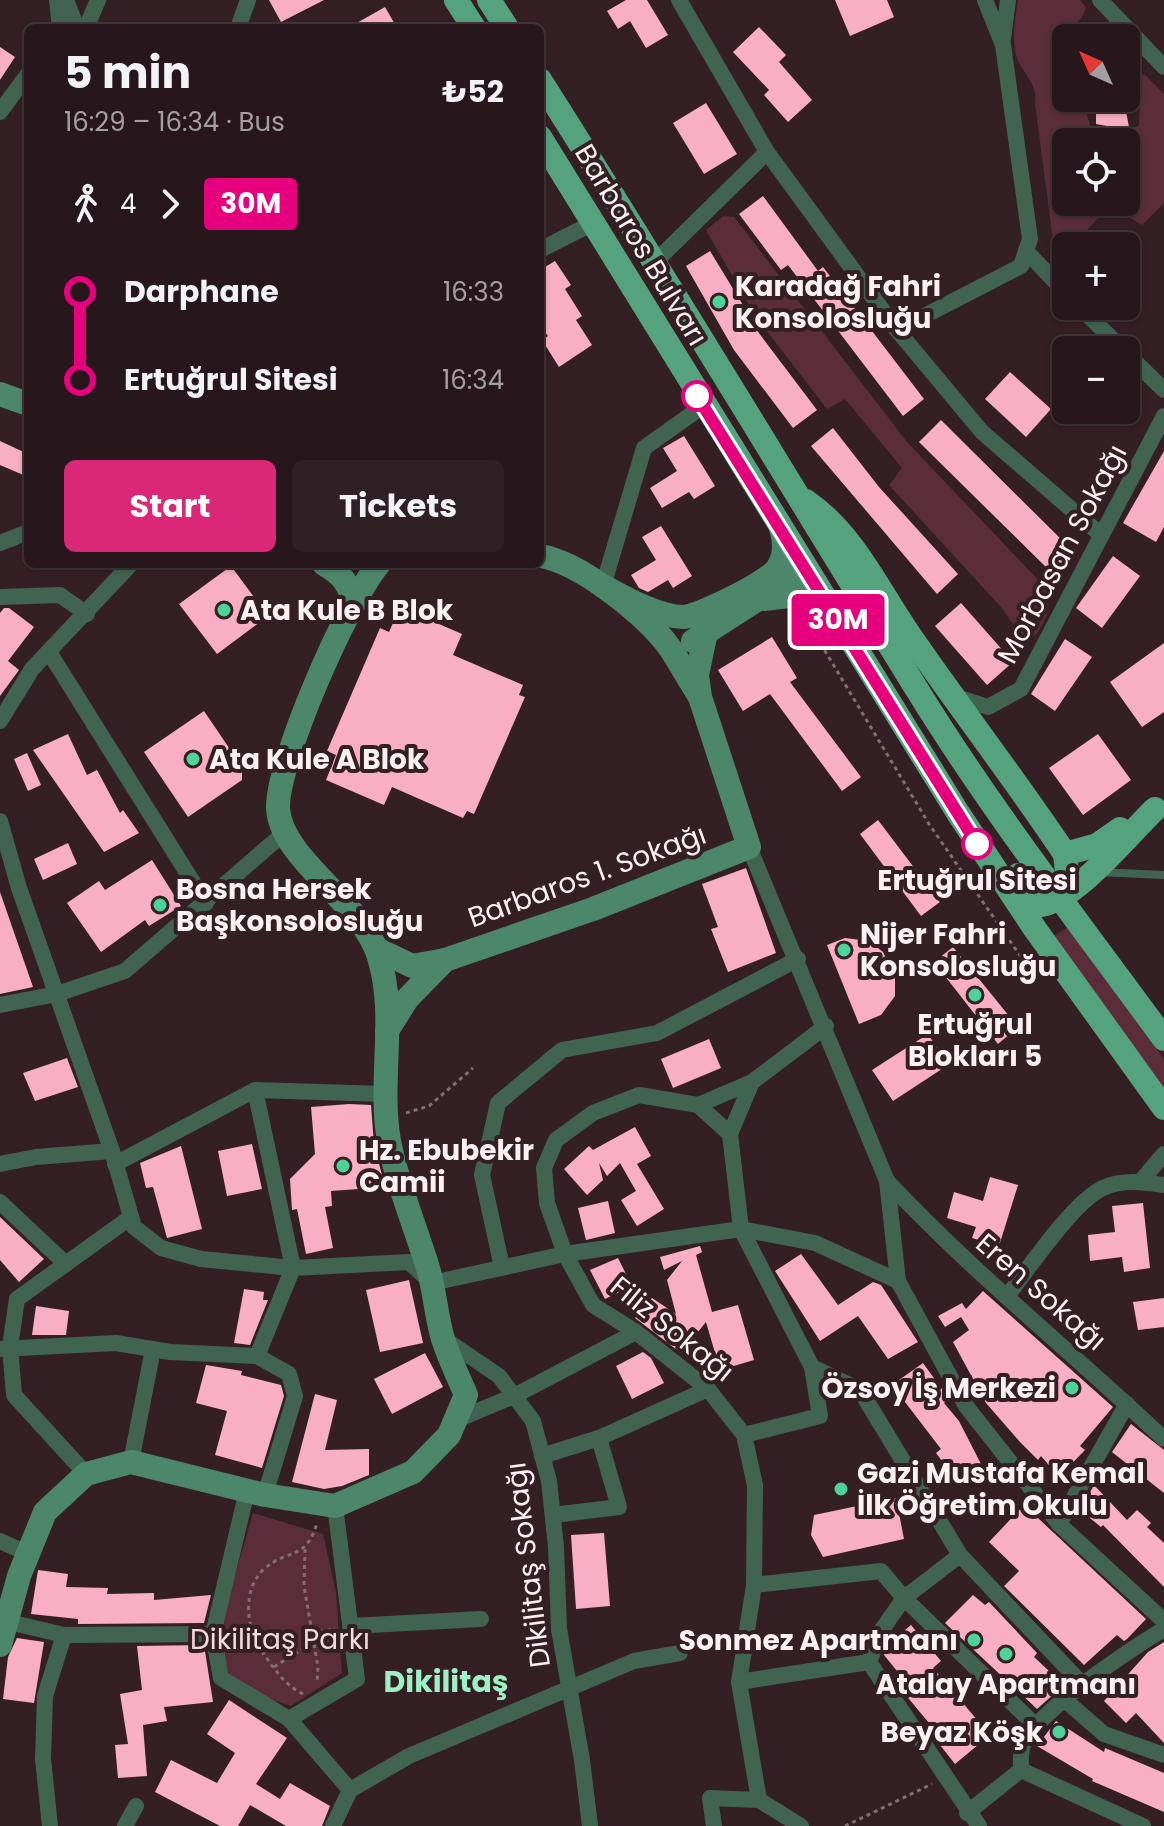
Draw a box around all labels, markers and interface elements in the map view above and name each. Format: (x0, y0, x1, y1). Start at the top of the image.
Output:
north arrow (1052, 24, 1140, 112)
map controls (1052, 24, 1140, 424)
text: 5 min (64, 42, 191, 103)
text: ₺52 (442, 70, 504, 113)
text: 16:29 – 16:34 · Bus (64, 104, 285, 140)
button: locate (1052, 128, 1140, 216)
street label: Barbaros Bulvarı (565, 137, 717, 353)
icon: walk (64, 182, 108, 226)
icon: forward (148, 182, 192, 226)
text: 30M (220, 184, 281, 223)
text: 4 (120, 186, 136, 222)
button: + (1052, 232, 1140, 320)
place label: Karadağ Fahri Konsolosluğu (735, 267, 941, 338)
text: Darphane (124, 270, 279, 313)
text: 16:33 (443, 274, 504, 310)
marker: Karadağ Fahri Konsolosluğu (710, 293, 728, 311)
button: − (1052, 336, 1140, 424)
text: Ertuğrul Sitesi (124, 358, 338, 401)
text: 16:34 (442, 362, 504, 398)
unlabelled marker (682, 381, 712, 411)
street label: Morbasan Sokağı (988, 438, 1136, 670)
button: Start (64, 460, 276, 552)
button: Tickets (292, 460, 504, 552)
place label: Ata Kule B Blok (240, 591, 454, 630)
line badge: 30M (792, 594, 884, 646)
text: 30M (808, 600, 868, 639)
marker: Ata Kule B Blok (215, 601, 233, 619)
place label: Ata Kule A Blok (209, 740, 425, 779)
marker: Ata Kule A Blok (184, 750, 202, 768)
street label: Barbaros 1. Sokağı (463, 815, 711, 937)
marker: Ertuğrul Sitesi (962, 829, 992, 859)
place label: Ertuğrul Sitesi (877, 861, 1077, 900)
place label: Bosna Hersek Başkonsolosluğu (176, 870, 423, 941)
marker: Bosna Hersek Başkonsolosluğu (151, 896, 169, 914)
place label: Nijer Fahri Konsolosluğu (860, 915, 1056, 986)
marker: Nijer Fahri Konsolosluğu (835, 941, 853, 959)
marker: Ertuğrul Blokları 5 (966, 986, 984, 1004)
place label: Ertuğrul Blokları 5 (908, 1005, 1042, 1076)
place label: Hz. Ebubekir Camii (359, 1131, 534, 1202)
marker: Hz. Ebubekir Camii (334, 1157, 352, 1175)
street label: Eren Sokağı (967, 1224, 1115, 1360)
street label: Filiz Sokağı (602, 1267, 742, 1391)
place label: Özsoy İş Merkezi (822, 1369, 1056, 1408)
marker: Özsoy İş Merkezi (1063, 1379, 1081, 1397)
place label: Gazi Mustafa Kemal İlk Öğretim Okulu (857, 1454, 1145, 1525)
street label: Dikilitaş Sokağı (496, 1460, 560, 1670)
marker: Gazi Mustafa Kemal İlk Öğretim Okulu (832, 1480, 850, 1498)
park label: Dikilitaş Parkı (190, 1620, 370, 1659)
place label: Sonmez Apartmanı (679, 1621, 958, 1660)
marker: Sonmez Apartmanı (965, 1631, 983, 1649)
marker: Atalay Apartmanı (997, 1645, 1015, 1663)
district label: Dikilitaş (383, 1660, 509, 1703)
place label: Atalay Apartmanı (876, 1665, 1136, 1704)
place label: Beyaz Köşk (880, 1713, 1044, 1752)
marker: Beyaz Köşk (1050, 1723, 1068, 1741)

